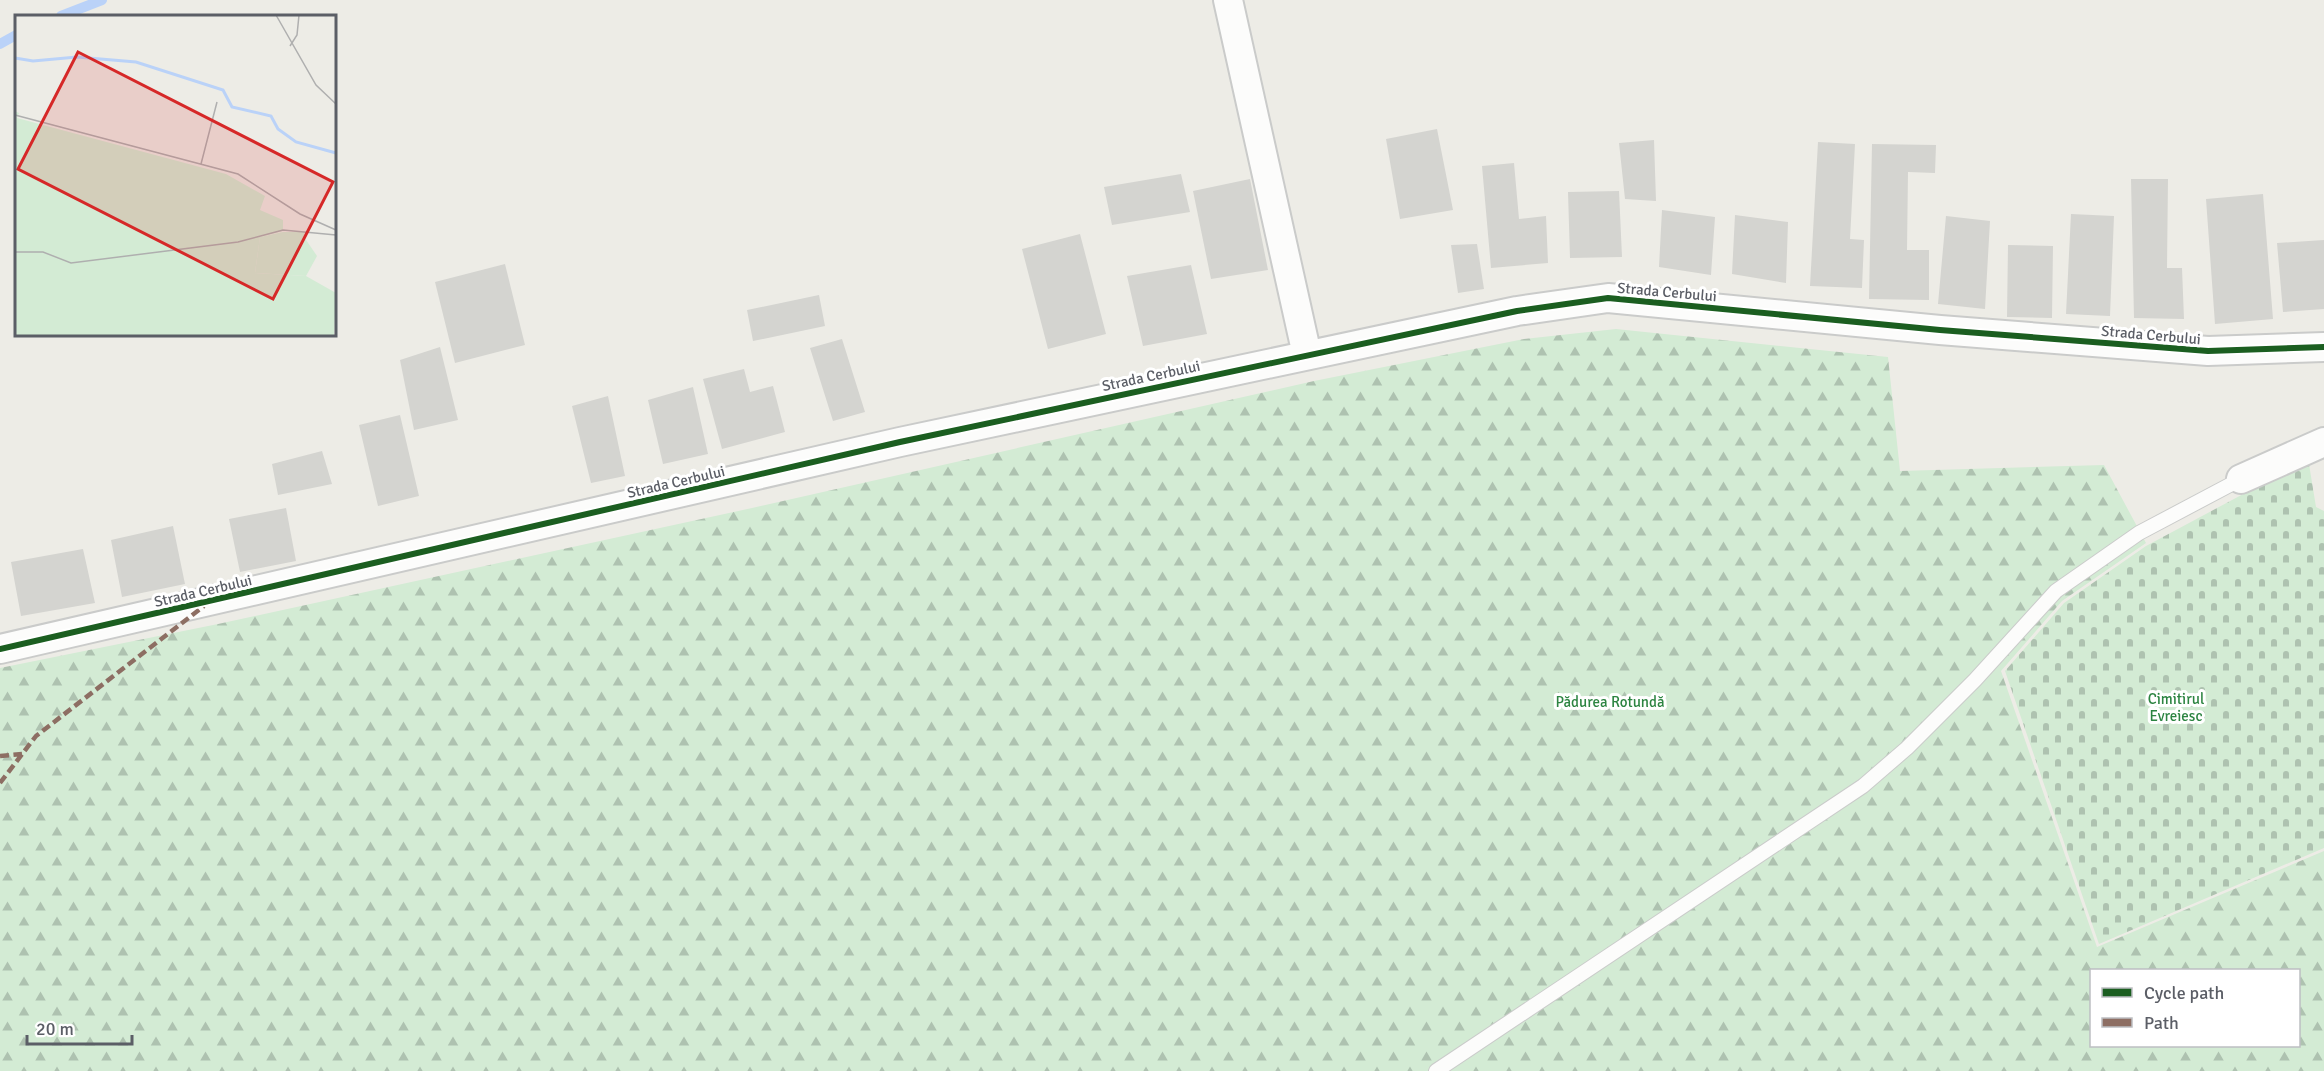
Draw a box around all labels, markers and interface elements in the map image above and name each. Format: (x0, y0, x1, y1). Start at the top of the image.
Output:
inset map (15, 15, 336, 336)
street label: Strada Cerbului (1616, 279, 1718, 305)
street label: Strada Cerbului (2100, 322, 2202, 348)
street label: Strada Cerbului (1100, 357, 1202, 395)
street label: Strada Cerbului (625, 462, 727, 502)
street label: Strada Cerbului (152, 571, 254, 611)
park label: Cimitirul Evreiesc (2148, 690, 2204, 725)
park label: Pădurea Rotundă (1555, 693, 1665, 711)
legend (2090, 969, 2300, 1047)
text: Cycle path (2144, 982, 2224, 1004)
scale bar (27, 1008, 132, 1046)
text: Path (2144, 1012, 2179, 1034)
text: 20 m (36, 1018, 74, 1040)

